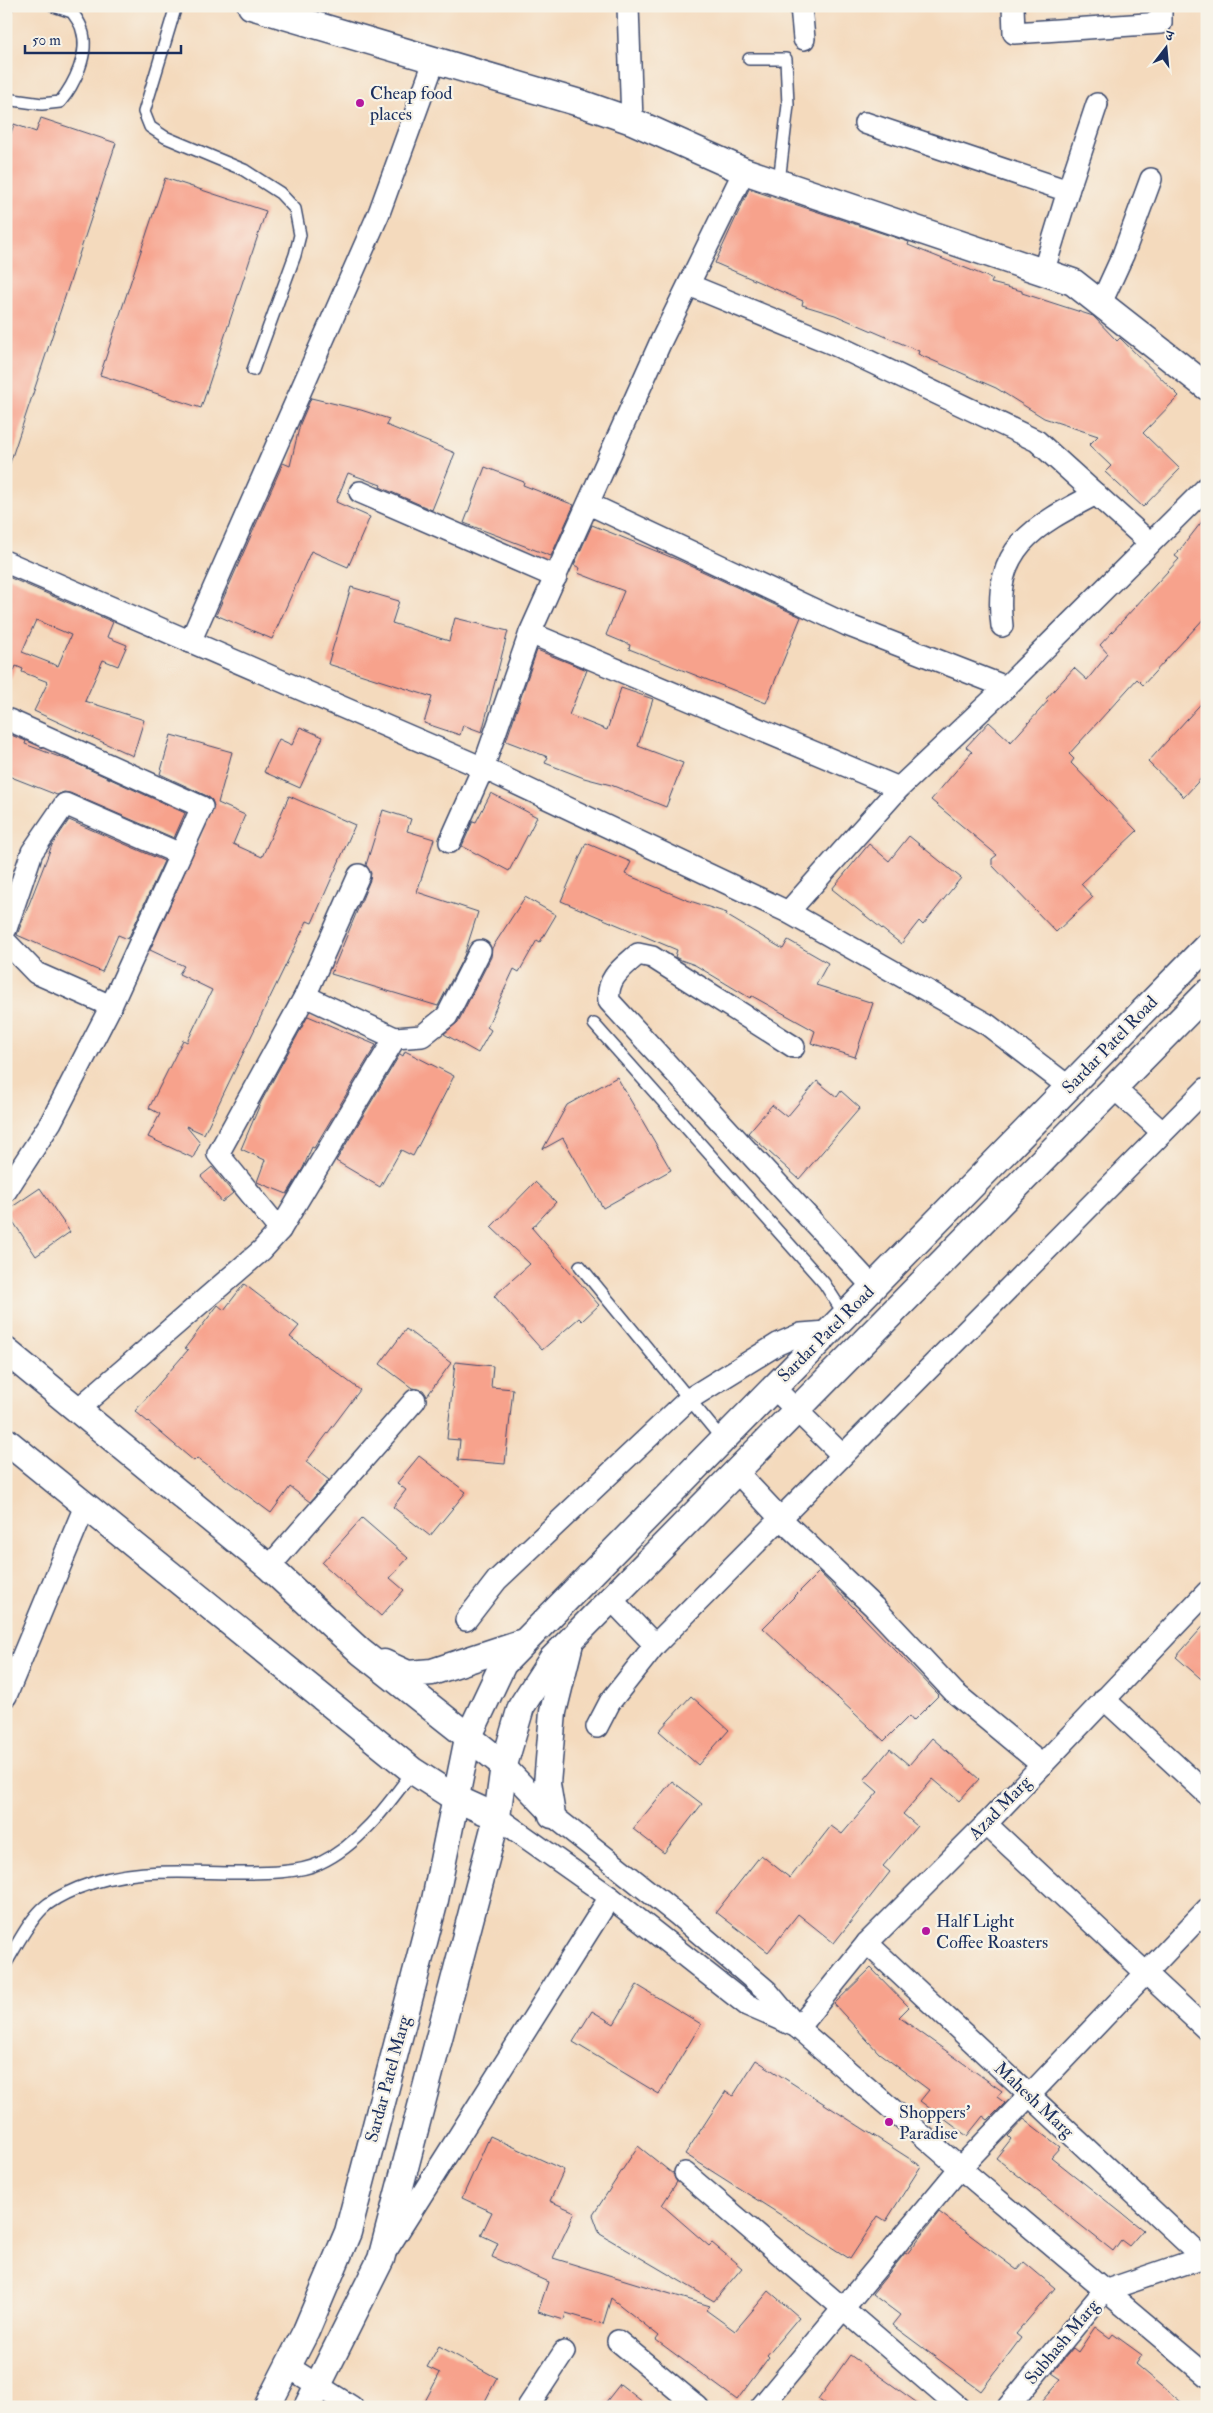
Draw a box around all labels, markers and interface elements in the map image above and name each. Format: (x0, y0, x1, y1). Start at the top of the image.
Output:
scale bar (25, 22, 181, 54)
north arrow (1140, 22, 1190, 72)
text: उ (1163, 27, 1176, 45)
text: 50 m (32, 31, 61, 50)
place label: Cheap food places (369, 82, 452, 126)
marker: Cheap food places (354, 97, 366, 109)
street label: Sardar Patel Road (1057, 991, 1163, 1099)
street label: Sardar Patel Road (773, 1281, 879, 1387)
street label: Azad Marg (963, 1770, 1037, 1846)
place label: Half Light Coffee Roasters (936, 1910, 1048, 1954)
marker: Half Light Coffee Roasters (920, 1925, 932, 1937)
street label: Sardar Patel Marg (360, 2012, 416, 2145)
street label: Mahesh Marg (989, 2057, 1080, 2144)
place label: Shoppers' Paradise (899, 2101, 971, 2145)
marker: Shoppers' Paradise (883, 2116, 895, 2128)
street label: Subhash Marg (1020, 2294, 1105, 2389)

